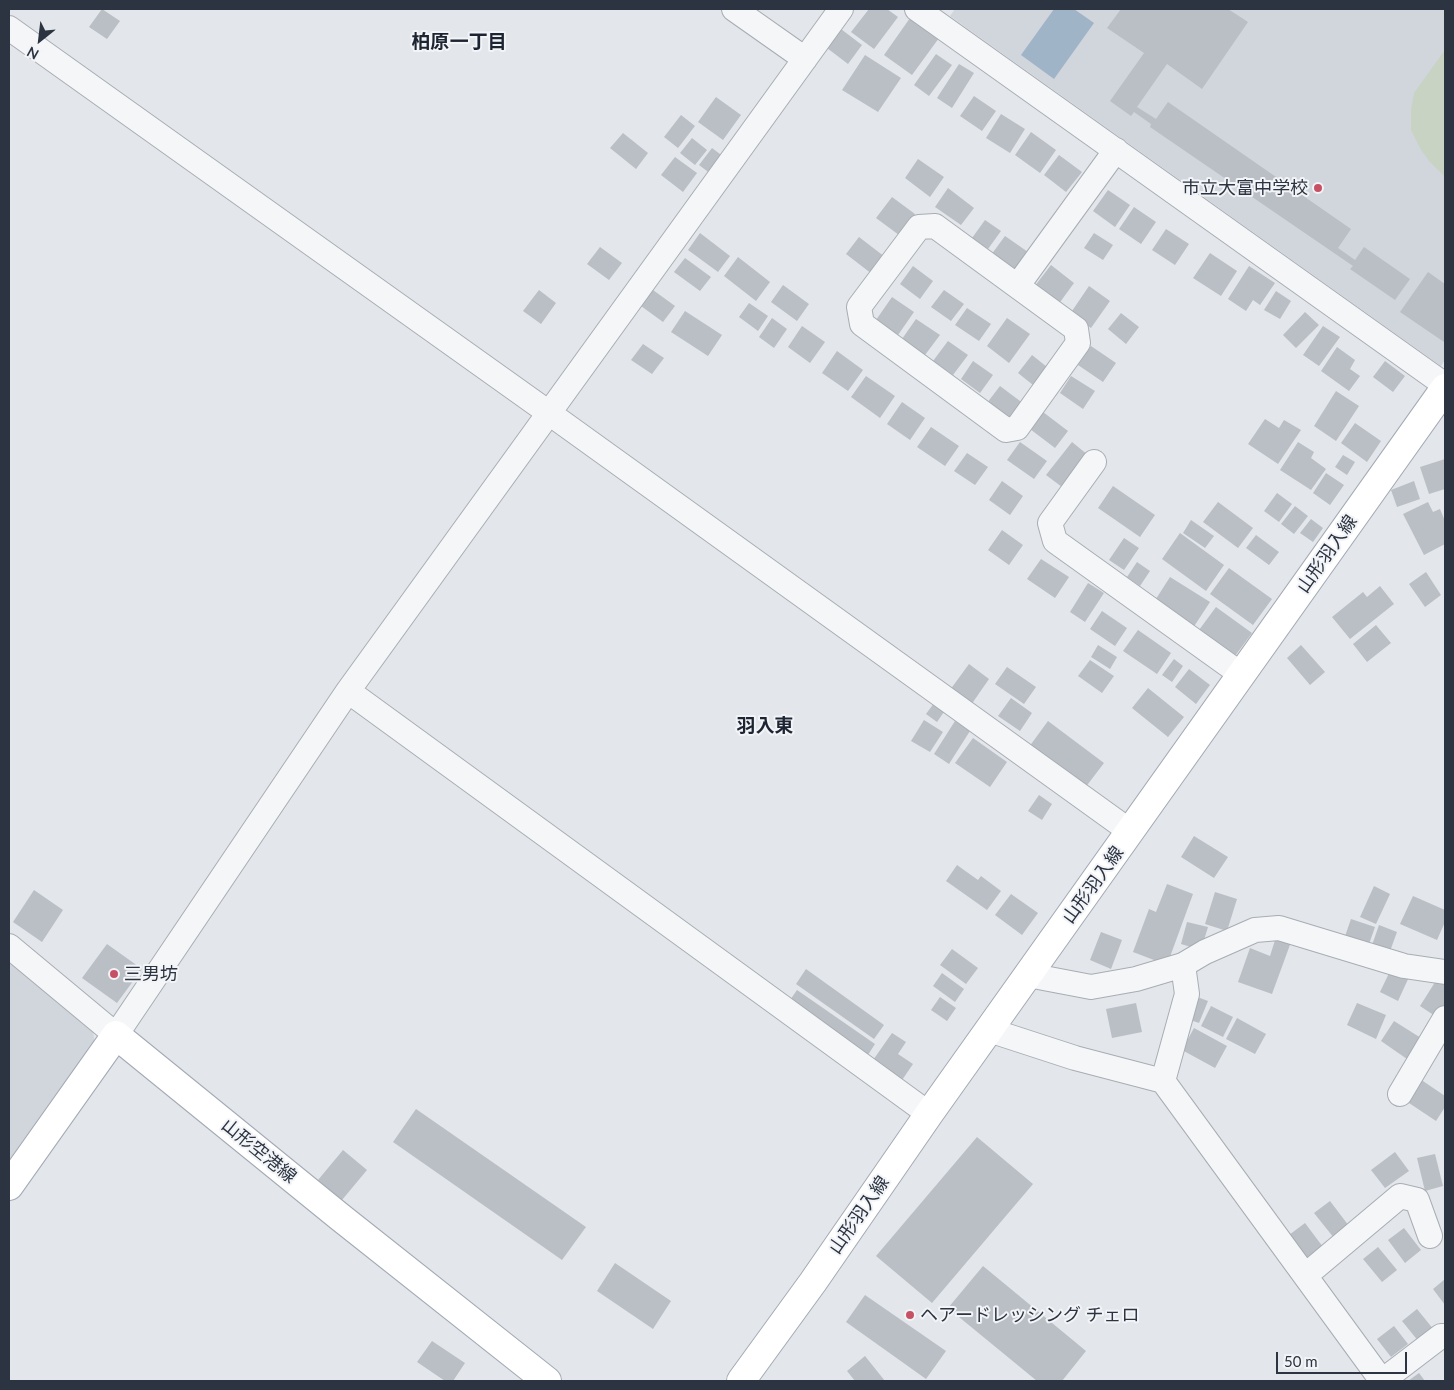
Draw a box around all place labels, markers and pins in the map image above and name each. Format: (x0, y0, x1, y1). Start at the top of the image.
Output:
place label: 市立大富中学校 (1182, 177, 1308, 199)
marker: 市立大富中学校 (1312, 182, 1324, 194)
place label: 三男坊 (124, 963, 178, 985)
marker: 三男坊 (108, 968, 120, 980)
place label: ヘアードレッシング チェロ (920, 1304, 1140, 1326)
marker: ヘアードレッシング チェロ (904, 1309, 916, 1321)

